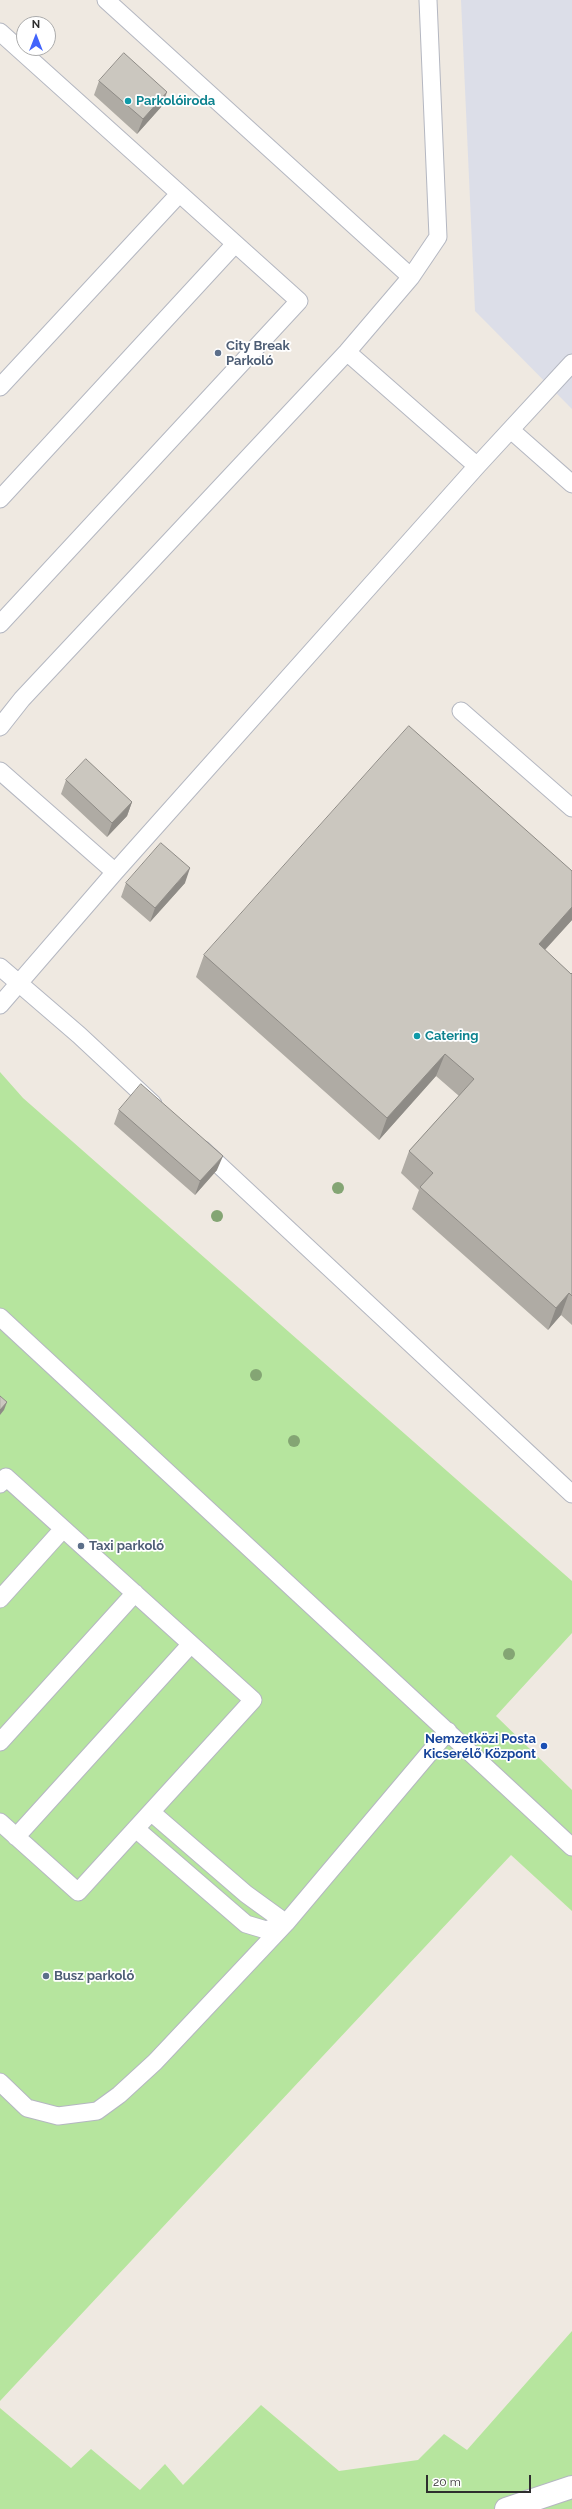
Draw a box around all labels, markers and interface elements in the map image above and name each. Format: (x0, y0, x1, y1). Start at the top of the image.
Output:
north arrow (16, 16, 56, 56)
text: N (32, 18, 40, 31)
place label: Parkolóiroda (136, 93, 215, 109)
marker: Parkolóiroda (123, 96, 133, 106)
place label: City Break Parkoló (226, 338, 290, 369)
marker: City Break Parkoló (213, 348, 223, 358)
place label: Catering (425, 1028, 478, 1044)
marker: Catering (412, 1031, 422, 1041)
place label: Taxi parkoló (89, 1538, 164, 1554)
marker: Taxi parkoló (76, 1541, 86, 1551)
place label: Nemzetközi Posta Kicserélő Központ (423, 1731, 536, 1762)
marker: Nemzetközi Posta Kicserélő Központ (539, 1741, 549, 1751)
place label: Busz parkoló (54, 1968, 134, 1984)
marker: Busz parkoló (41, 1971, 51, 1981)
scale bar (428, 2467, 533, 2493)
text: 20 m (433, 2475, 461, 2489)

